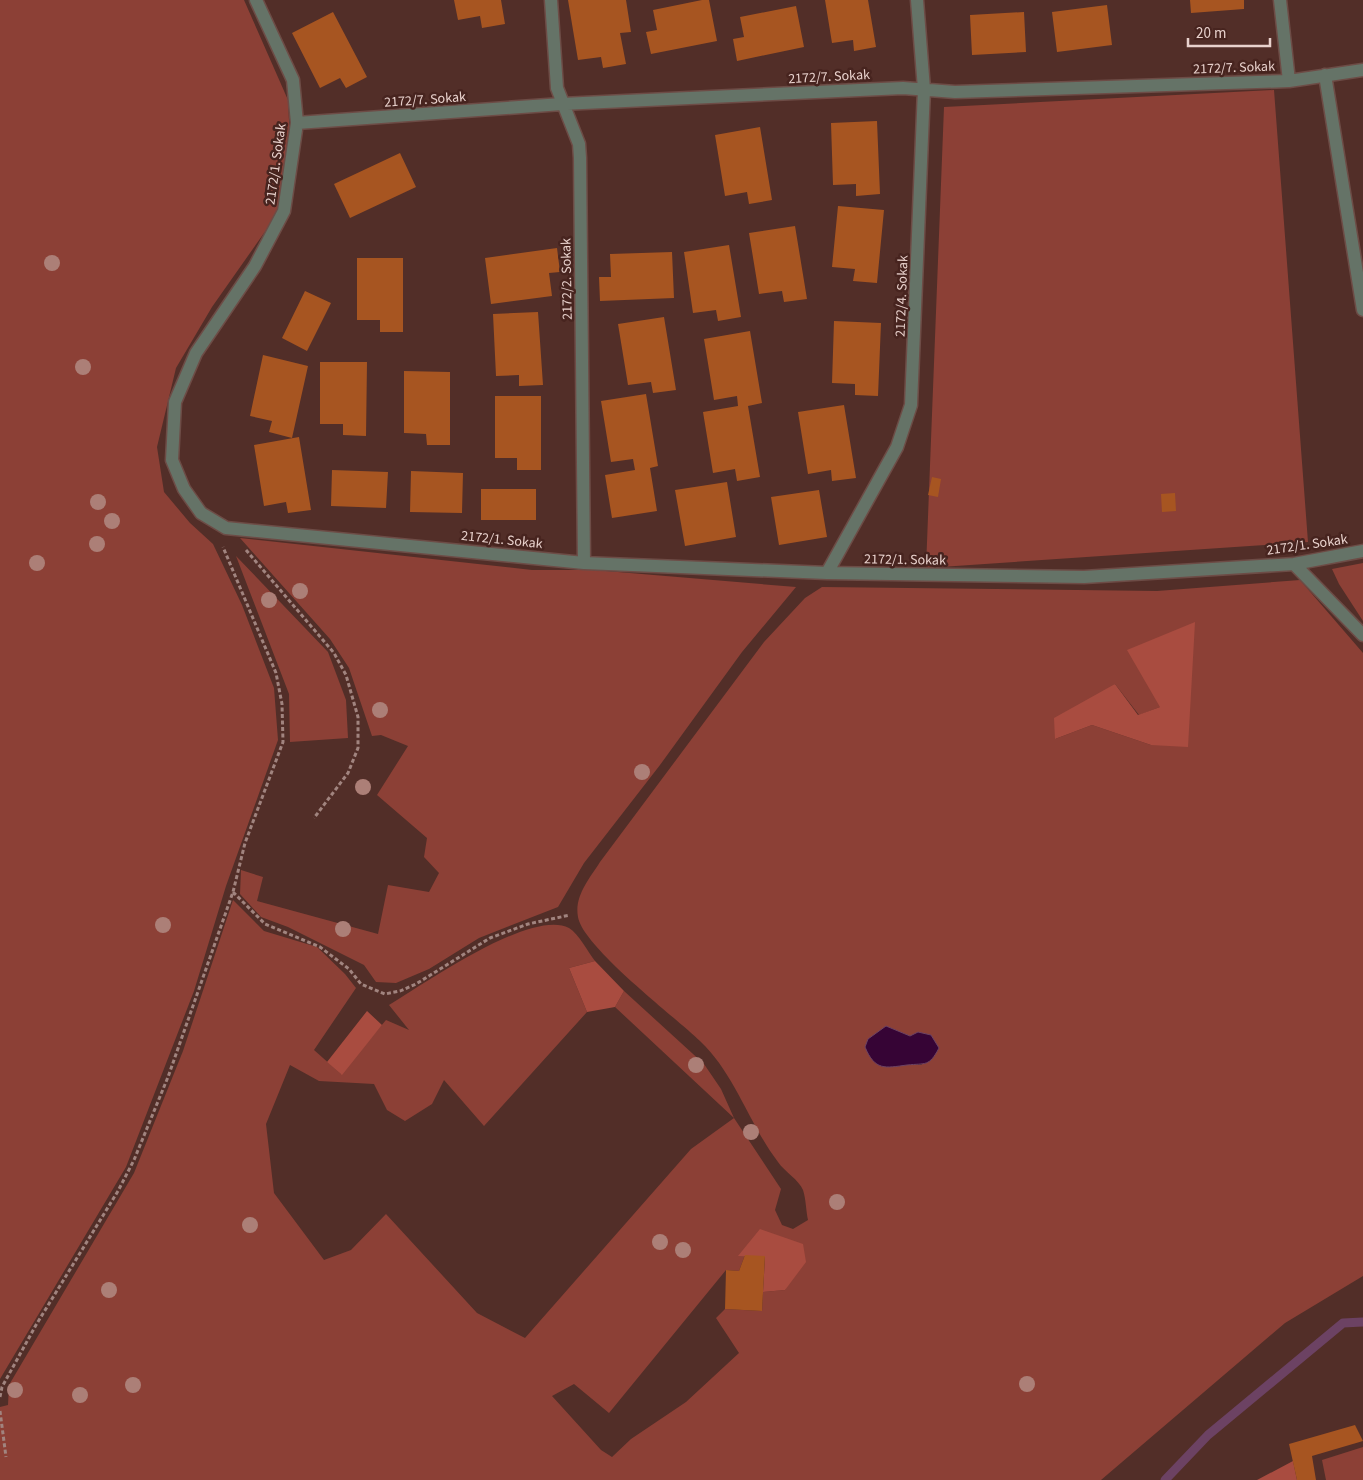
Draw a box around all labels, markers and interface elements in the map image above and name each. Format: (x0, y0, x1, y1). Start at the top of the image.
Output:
scale bar (1188, 15, 1270, 47)
text: 20 m (1196, 23, 1226, 44)
street label: 2172/7. Sokak (1193, 57, 1275, 79)
street label: 2172/7. Sokak (788, 65, 870, 89)
street label: 2172/7. Sokak (384, 87, 467, 113)
street label: 2172/1. Sokak (260, 122, 292, 206)
street label: 2172/2. Sokak (556, 238, 578, 320)
street label: 2172/4. Sokak (891, 255, 913, 337)
street label: 2172/1. Sokak (460, 526, 544, 554)
street label: 2172/1. Sokak (1265, 529, 1349, 561)
street label: 2172/1. Sokak (864, 549, 946, 571)

